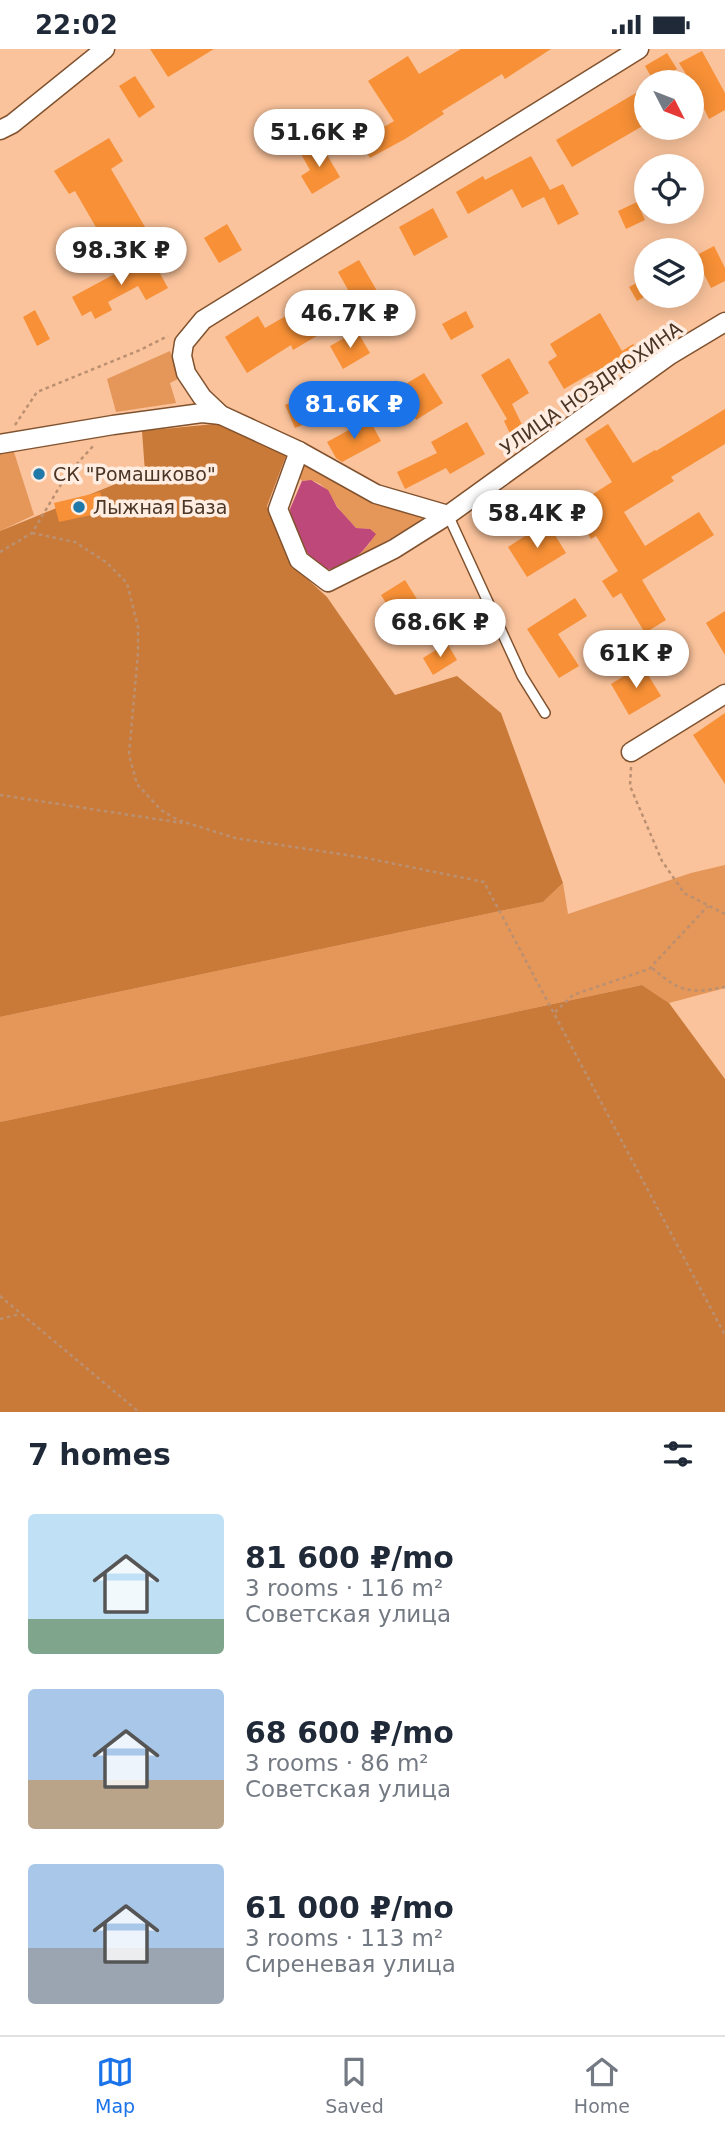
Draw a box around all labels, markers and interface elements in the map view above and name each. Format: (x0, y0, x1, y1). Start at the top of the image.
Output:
text: 22:02 (35, 10, 118, 40)
north arrow (634, 70, 704, 140)
map controls (634, 70, 704, 308)
pin: 51.6K ₽ (254, 109, 384, 169)
text: 51.6K ₽ (270, 119, 368, 145)
button: locate (634, 154, 704, 224)
pin: 98.3K ₽ (56, 227, 186, 287)
text: 98.3K ₽ (72, 237, 170, 263)
button: layers (634, 238, 704, 308)
pin: 46.7K ₽ (285, 291, 415, 350)
text: 46.7K ₽ (301, 300, 399, 326)
street label: УЛИЦА НОЗДРЮХИНА (496, 317, 686, 459)
pin: 81.6K ₽ (289, 381, 419, 441)
text: 81.6K ₽ (305, 391, 403, 417)
place label: СК "Ромашково" (53, 463, 216, 485)
marker: СК "Ромашково" (31, 466, 47, 482)
pin: 58.4K ₽ (472, 491, 602, 550)
place label: Лыжная База (93, 496, 227, 518)
marker: Лыжная База (71, 499, 87, 515)
text: 58.4K ₽ (488, 500, 586, 526)
pin: 68.6K ₽ (375, 599, 505, 659)
text: 68.6K ₽ (391, 609, 489, 635)
pin: 61K ₽ (587, 631, 685, 690)
text: 61K ₽ (599, 640, 673, 666)
icon: filters (659, 1435, 697, 1473)
text: 7 homes (28, 1437, 171, 1472)
text: 81 600 ₽/mo (245, 1540, 454, 1575)
icon: home (84, 1542, 168, 1626)
text: 3 rooms · 116 m² (245, 1575, 443, 1601)
text: Советская улица (245, 1601, 451, 1627)
text: 68 600 ₽/mo (245, 1715, 454, 1750)
icon: home (84, 1717, 168, 1801)
text: 3 rooms · 86 m² (245, 1750, 429, 1776)
text: Советская улица (245, 1776, 451, 1802)
text: 61 000 ₽/mo (245, 1890, 454, 1925)
icon: home (84, 1892, 168, 1976)
text: 3 rooms · 113 m² (245, 1925, 443, 1951)
text: Сиреневая улица (245, 1951, 456, 1977)
tab: Map (95, 2053, 135, 2117)
tab: Saved (325, 2053, 384, 2117)
tab: Home (574, 2053, 630, 2117)

